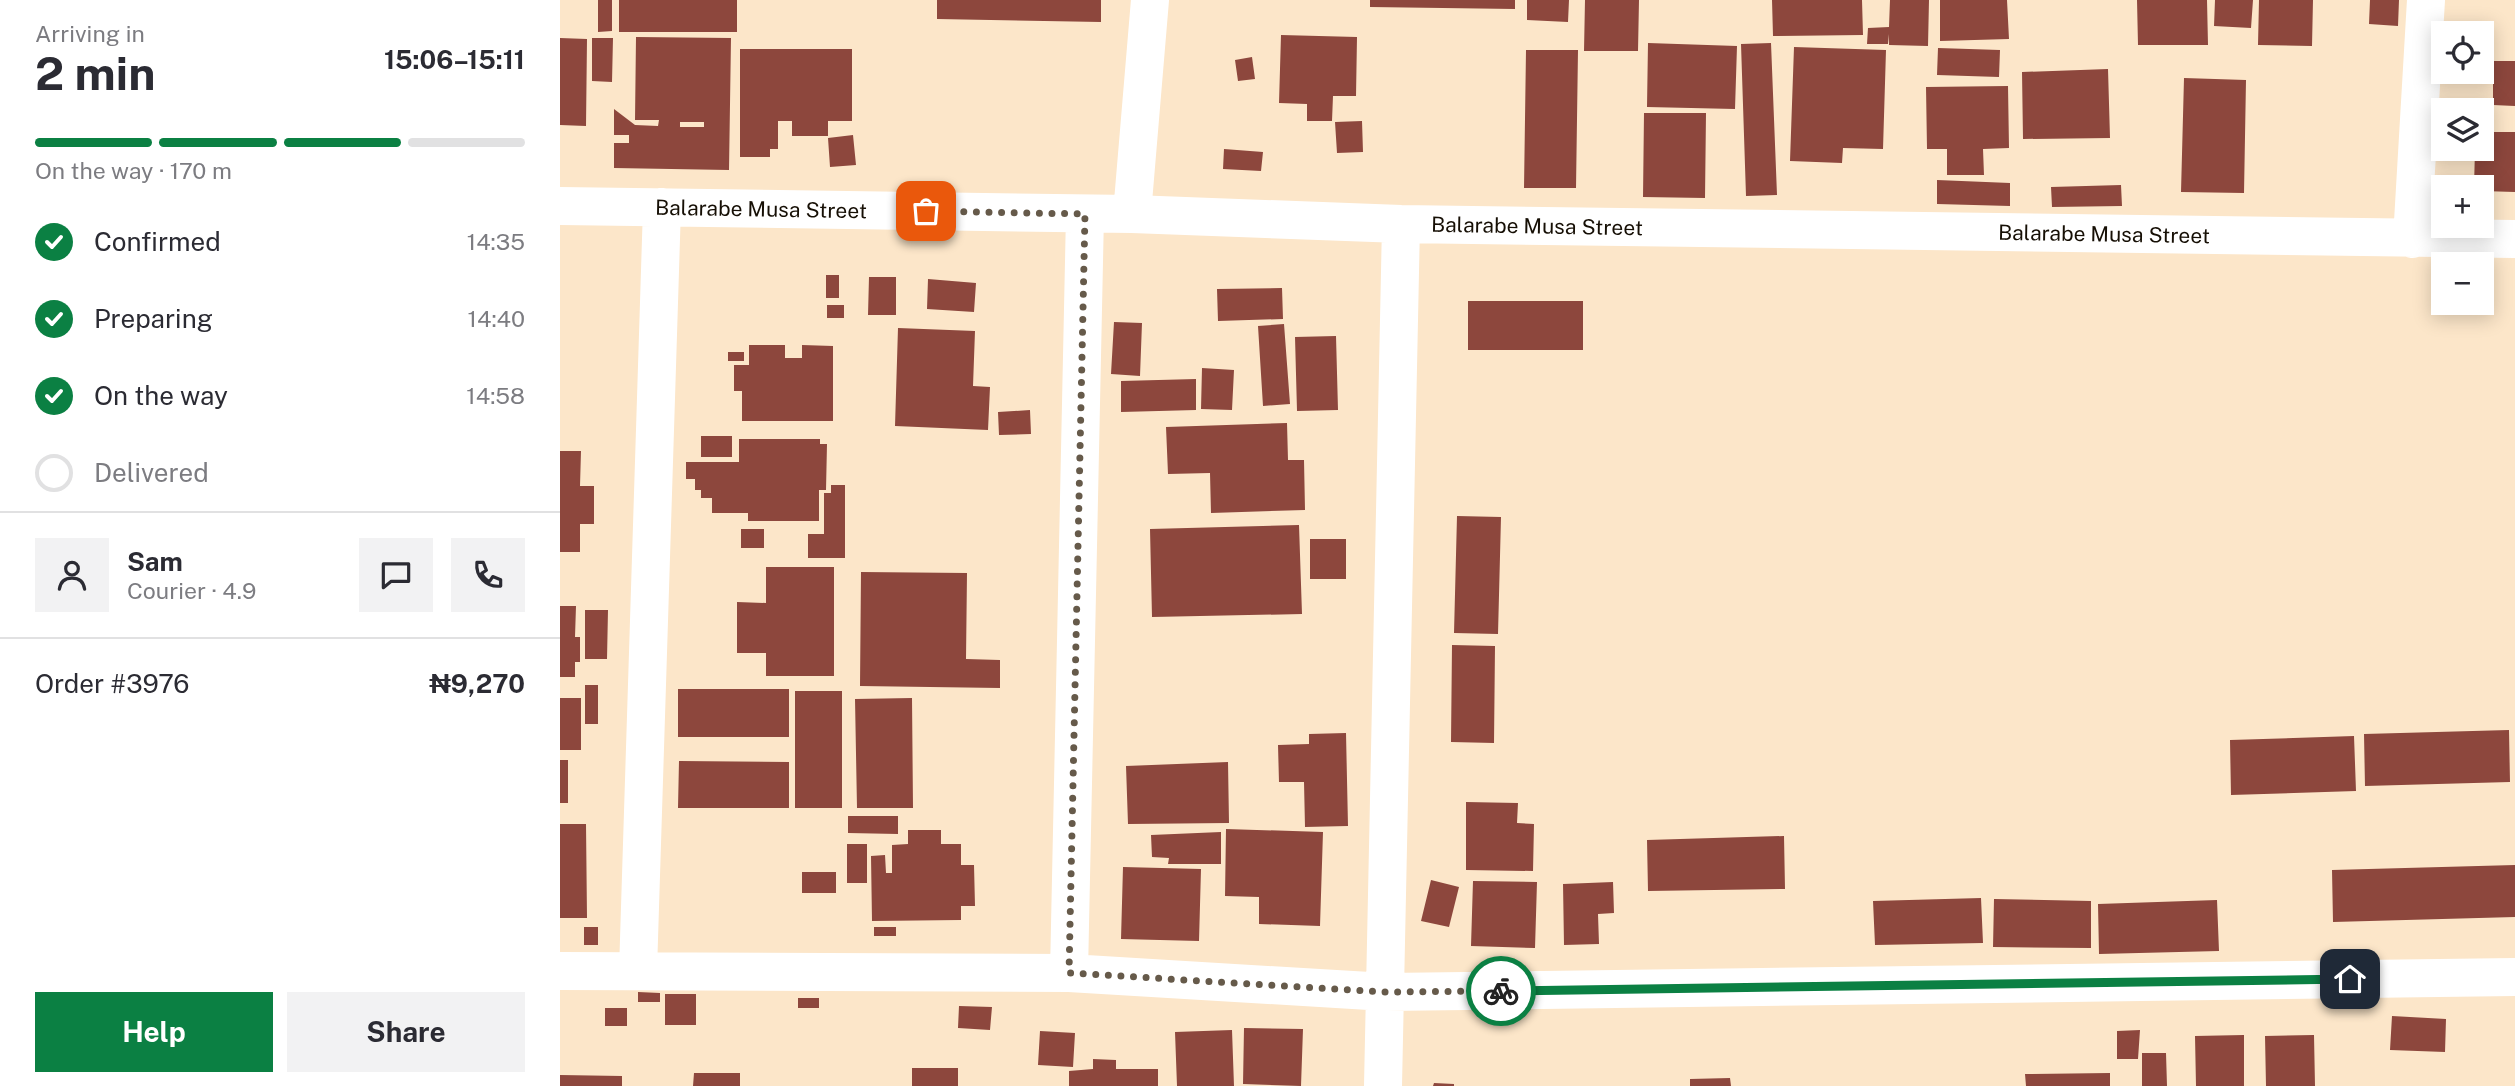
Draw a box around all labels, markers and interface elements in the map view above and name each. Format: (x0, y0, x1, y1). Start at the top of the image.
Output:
text: Arriving in (35, 20, 145, 47)
map controls (2431, 21, 2494, 315)
button: locate (2431, 21, 2494, 84)
text: 15:06–15:11 (384, 44, 525, 75)
text: 2 min (35, 46, 155, 100)
button: layers (2431, 98, 2494, 161)
text: On the way · 170 m (35, 157, 232, 184)
button: + (2431, 175, 2494, 238)
pin (896, 181, 956, 241)
icon: bag (907, 192, 945, 230)
street label: Balarabe Musa Street (655, 195, 867, 223)
street label: Balarabe Musa Street (1431, 212, 1643, 240)
street label: Balarabe Musa Street (1998, 220, 2210, 248)
icon: check (35, 223, 73, 261)
text: Confirmed (94, 226, 221, 257)
text: 14:35 (467, 228, 525, 255)
button: − (2431, 252, 2494, 315)
icon: check (35, 300, 73, 338)
text: Preparing (94, 303, 213, 334)
text: 14:40 (468, 305, 525, 332)
icon: check (35, 377, 73, 415)
text: On the way (94, 380, 228, 411)
text: 14:58 (466, 382, 525, 409)
text: Delivered (94, 457, 209, 488)
button: person (35, 538, 109, 612)
button: chat (359, 538, 433, 612)
button: phone (451, 538, 525, 612)
text: Sam (127, 546, 183, 577)
text: Courier · 4.9 (127, 577, 256, 604)
text: Order #3976 (35, 668, 190, 699)
text: ₦9,270 (429, 668, 525, 699)
pin (2320, 949, 2380, 1009)
courier (1466, 956, 1536, 1026)
icon: home (2331, 960, 2369, 998)
icon: bike (1482, 972, 1520, 1010)
button: Help (35, 992, 273, 1072)
button: Share (287, 992, 525, 1072)

